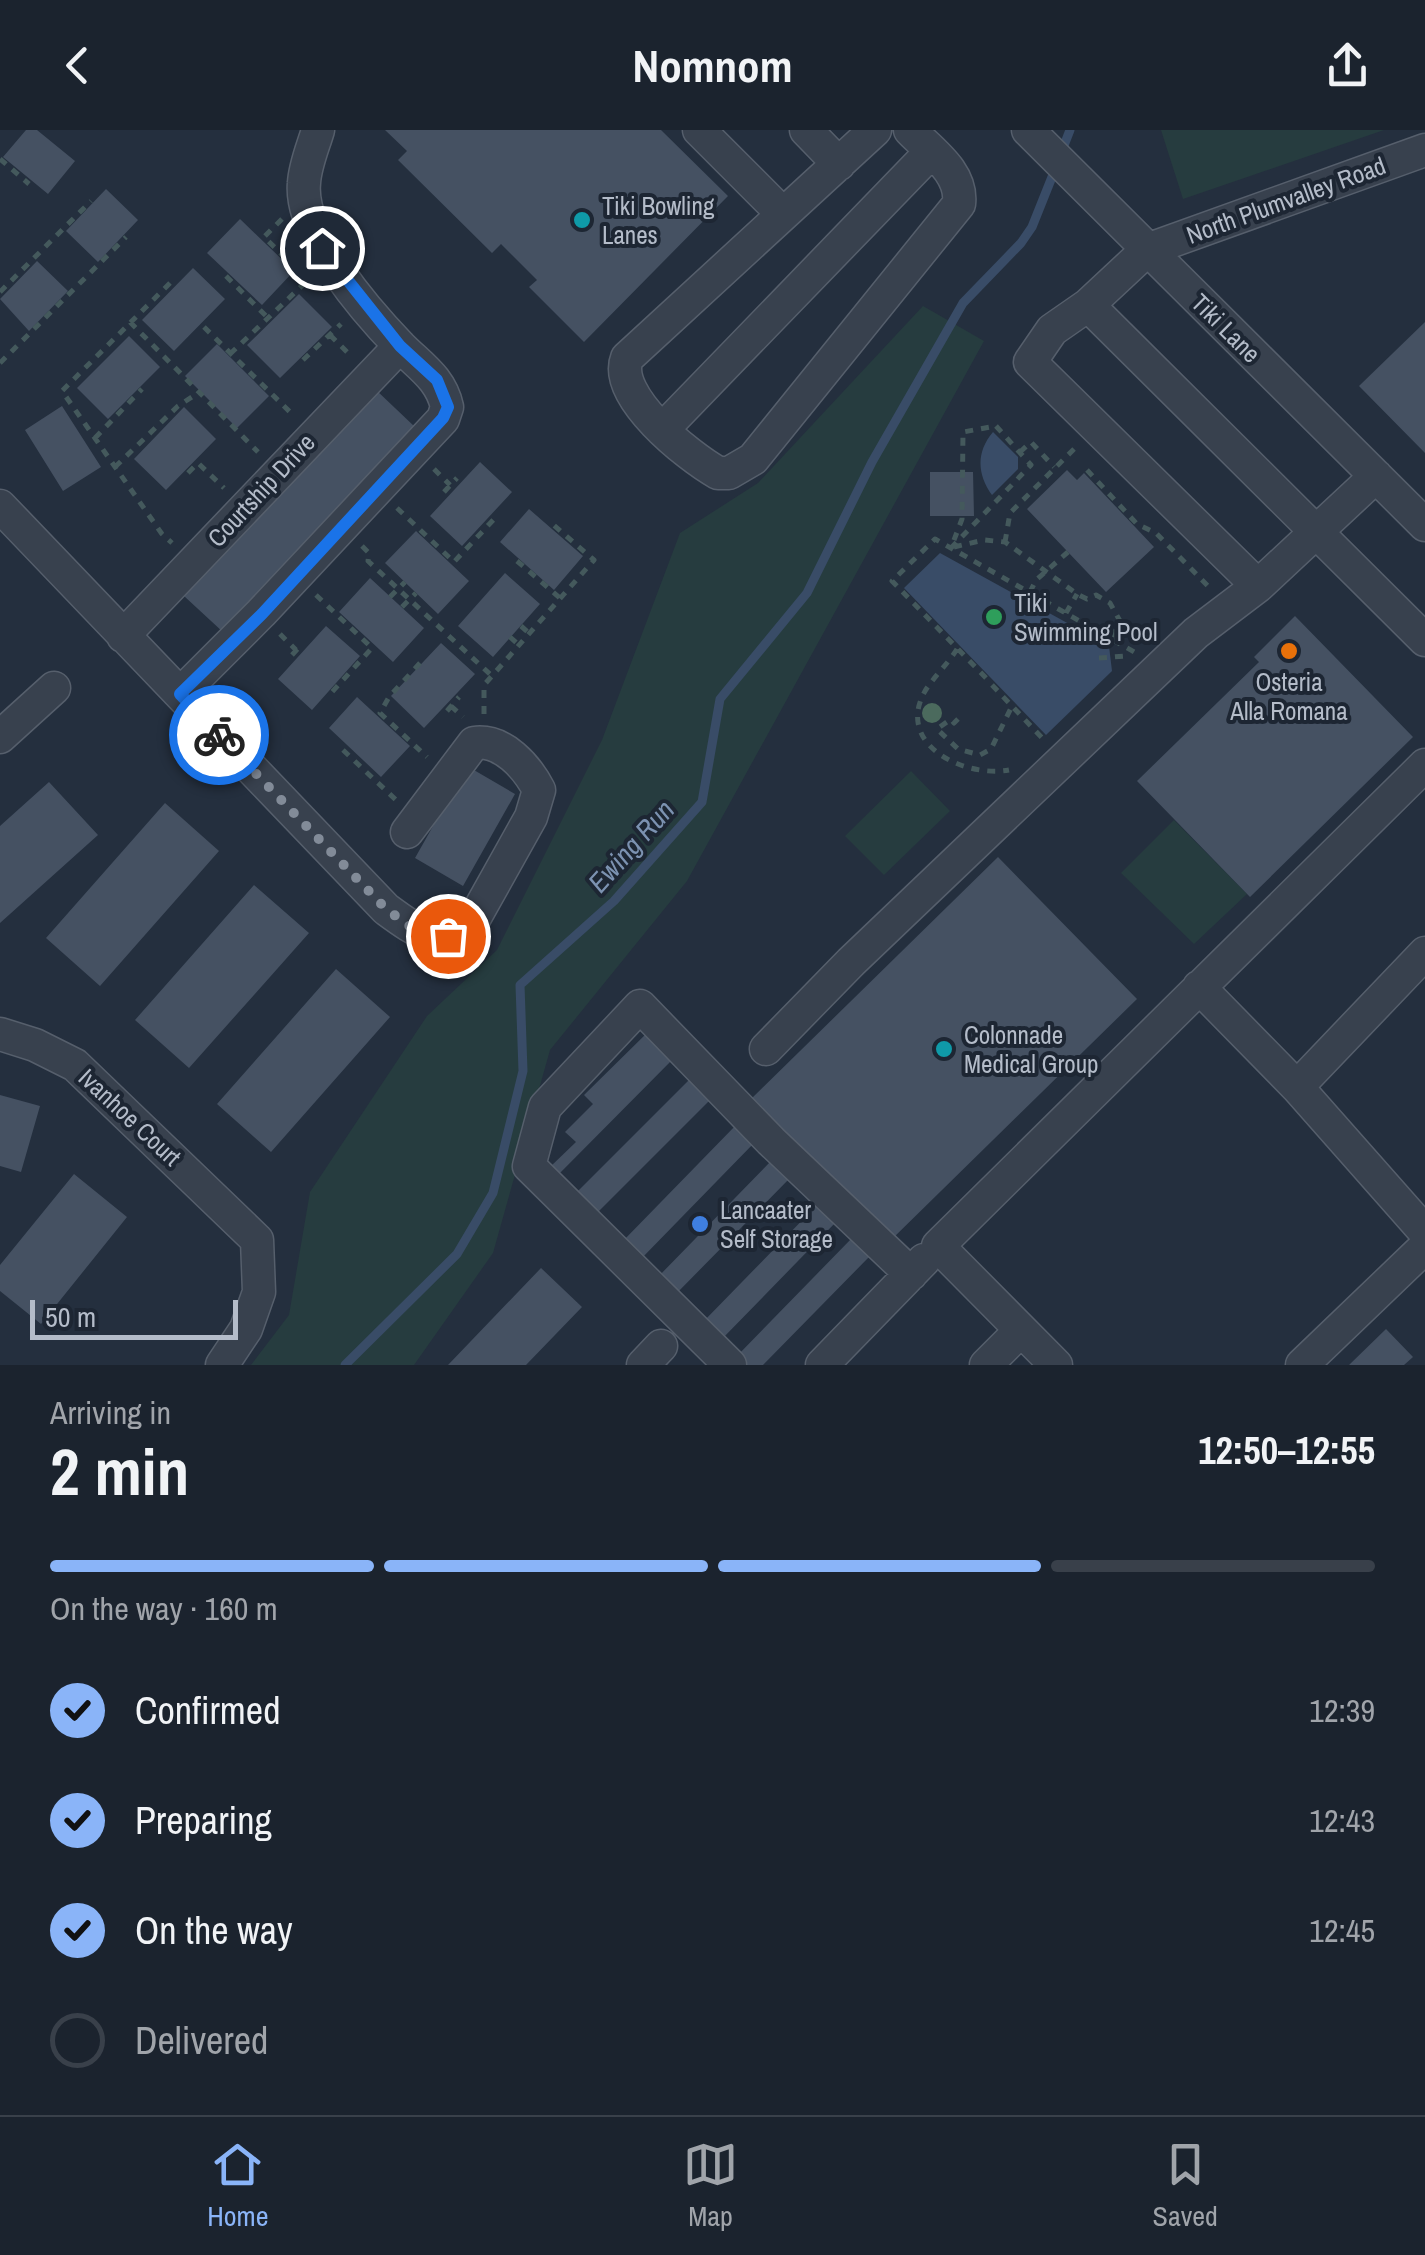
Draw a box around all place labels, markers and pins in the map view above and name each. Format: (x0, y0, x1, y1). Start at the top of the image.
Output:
place label: Tiki Bowling Lanes (602, 189, 715, 252)
pin (280, 206, 365, 291)
marker: Tiki Bowling Lanes (571, 209, 593, 231)
place label: Tiki Swimming Pool (1014, 586, 1158, 649)
marker: Tiki Swimming Pool (983, 606, 1005, 628)
marker: Osteria Alla Romana (1278, 640, 1300, 662)
place label: Osteria Alla Romana (1229, 665, 1348, 728)
pin (406, 894, 491, 979)
place label: Colonnade Medical Group (964, 1018, 1098, 1081)
marker: Colonnade Medical Group (933, 1038, 955, 1060)
place label: Lancaater Self Storage (720, 1193, 833, 1256)
marker: Lancaater Self Storage (689, 1213, 711, 1235)

